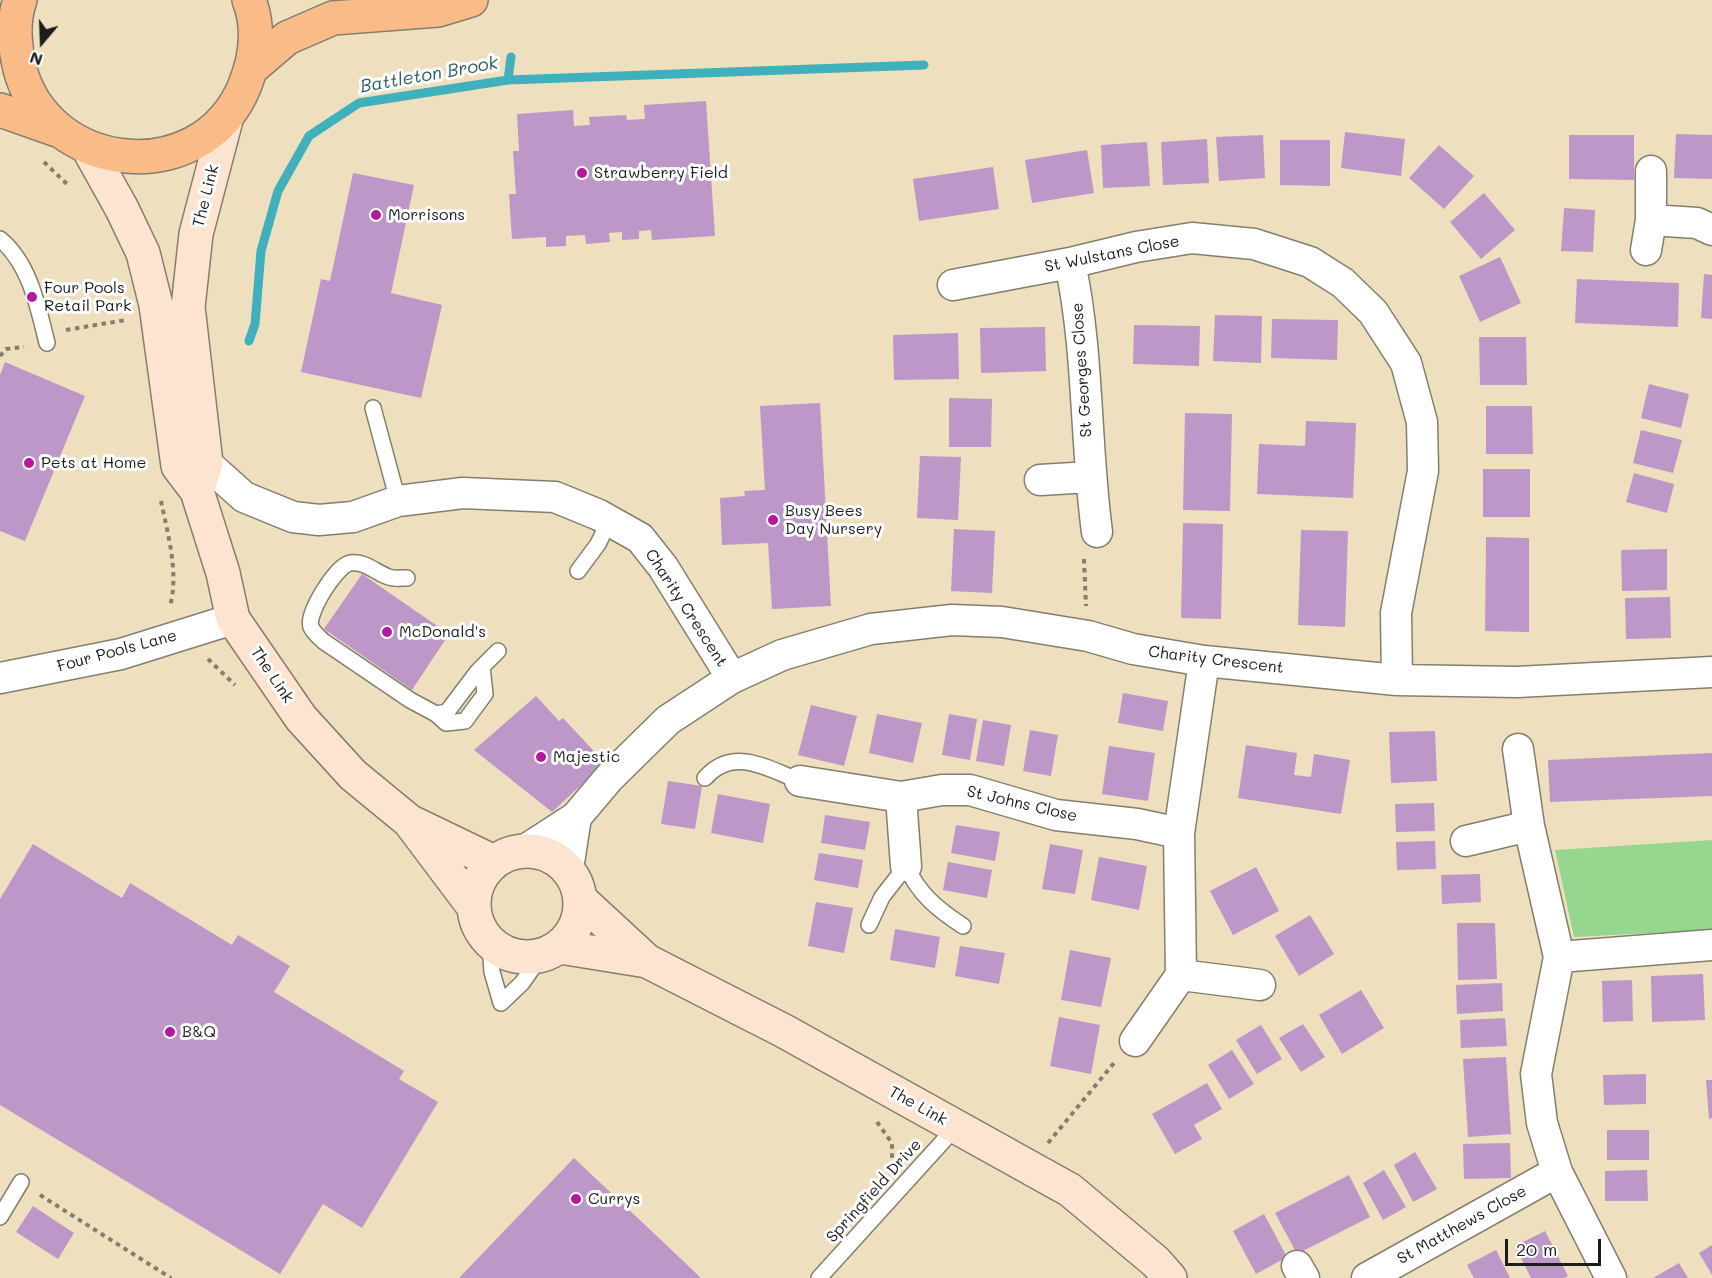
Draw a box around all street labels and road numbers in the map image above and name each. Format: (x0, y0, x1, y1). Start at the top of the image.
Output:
street label: The Link (189, 163, 223, 229)
street label: St Wulstans Close (1043, 231, 1181, 277)
street label: St Georges Close (1068, 302, 1096, 438)
street label: Charity Crescent (641, 546, 731, 670)
street label: Four Pools Lane (55, 626, 179, 676)
street label: Charity Crescent (1147, 642, 1285, 678)
street label: The Link (246, 643, 298, 707)
street label: St Johns Close (965, 782, 1079, 826)
street label: The Link (886, 1082, 950, 1130)
street label: Springfield Drive (823, 1135, 925, 1247)
street label: St Matthews Close (1394, 1181, 1530, 1269)

